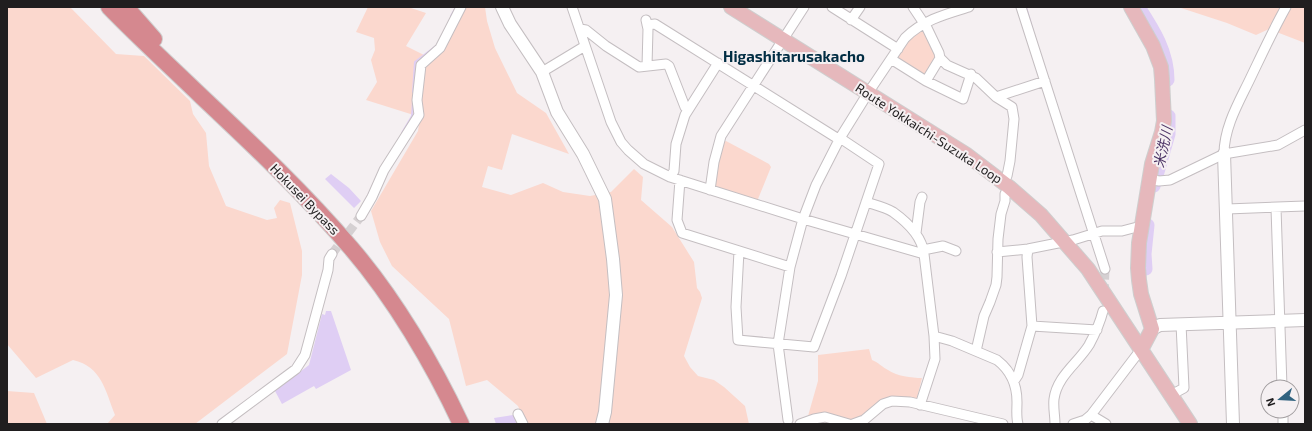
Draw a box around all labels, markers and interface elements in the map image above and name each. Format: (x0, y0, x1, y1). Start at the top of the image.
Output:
district label: Higashitarusakacho (723, 47, 865, 65)
street label: Route Yokkaichi-Suzuka Loop (853, 79, 1005, 187)
water label: 米洗川 (1150, 123, 1176, 169)
street label: Hokusei Bypass (267, 160, 343, 238)
north arrow (1260, 379, 1300, 419)
text: N (1263, 396, 1277, 408)

